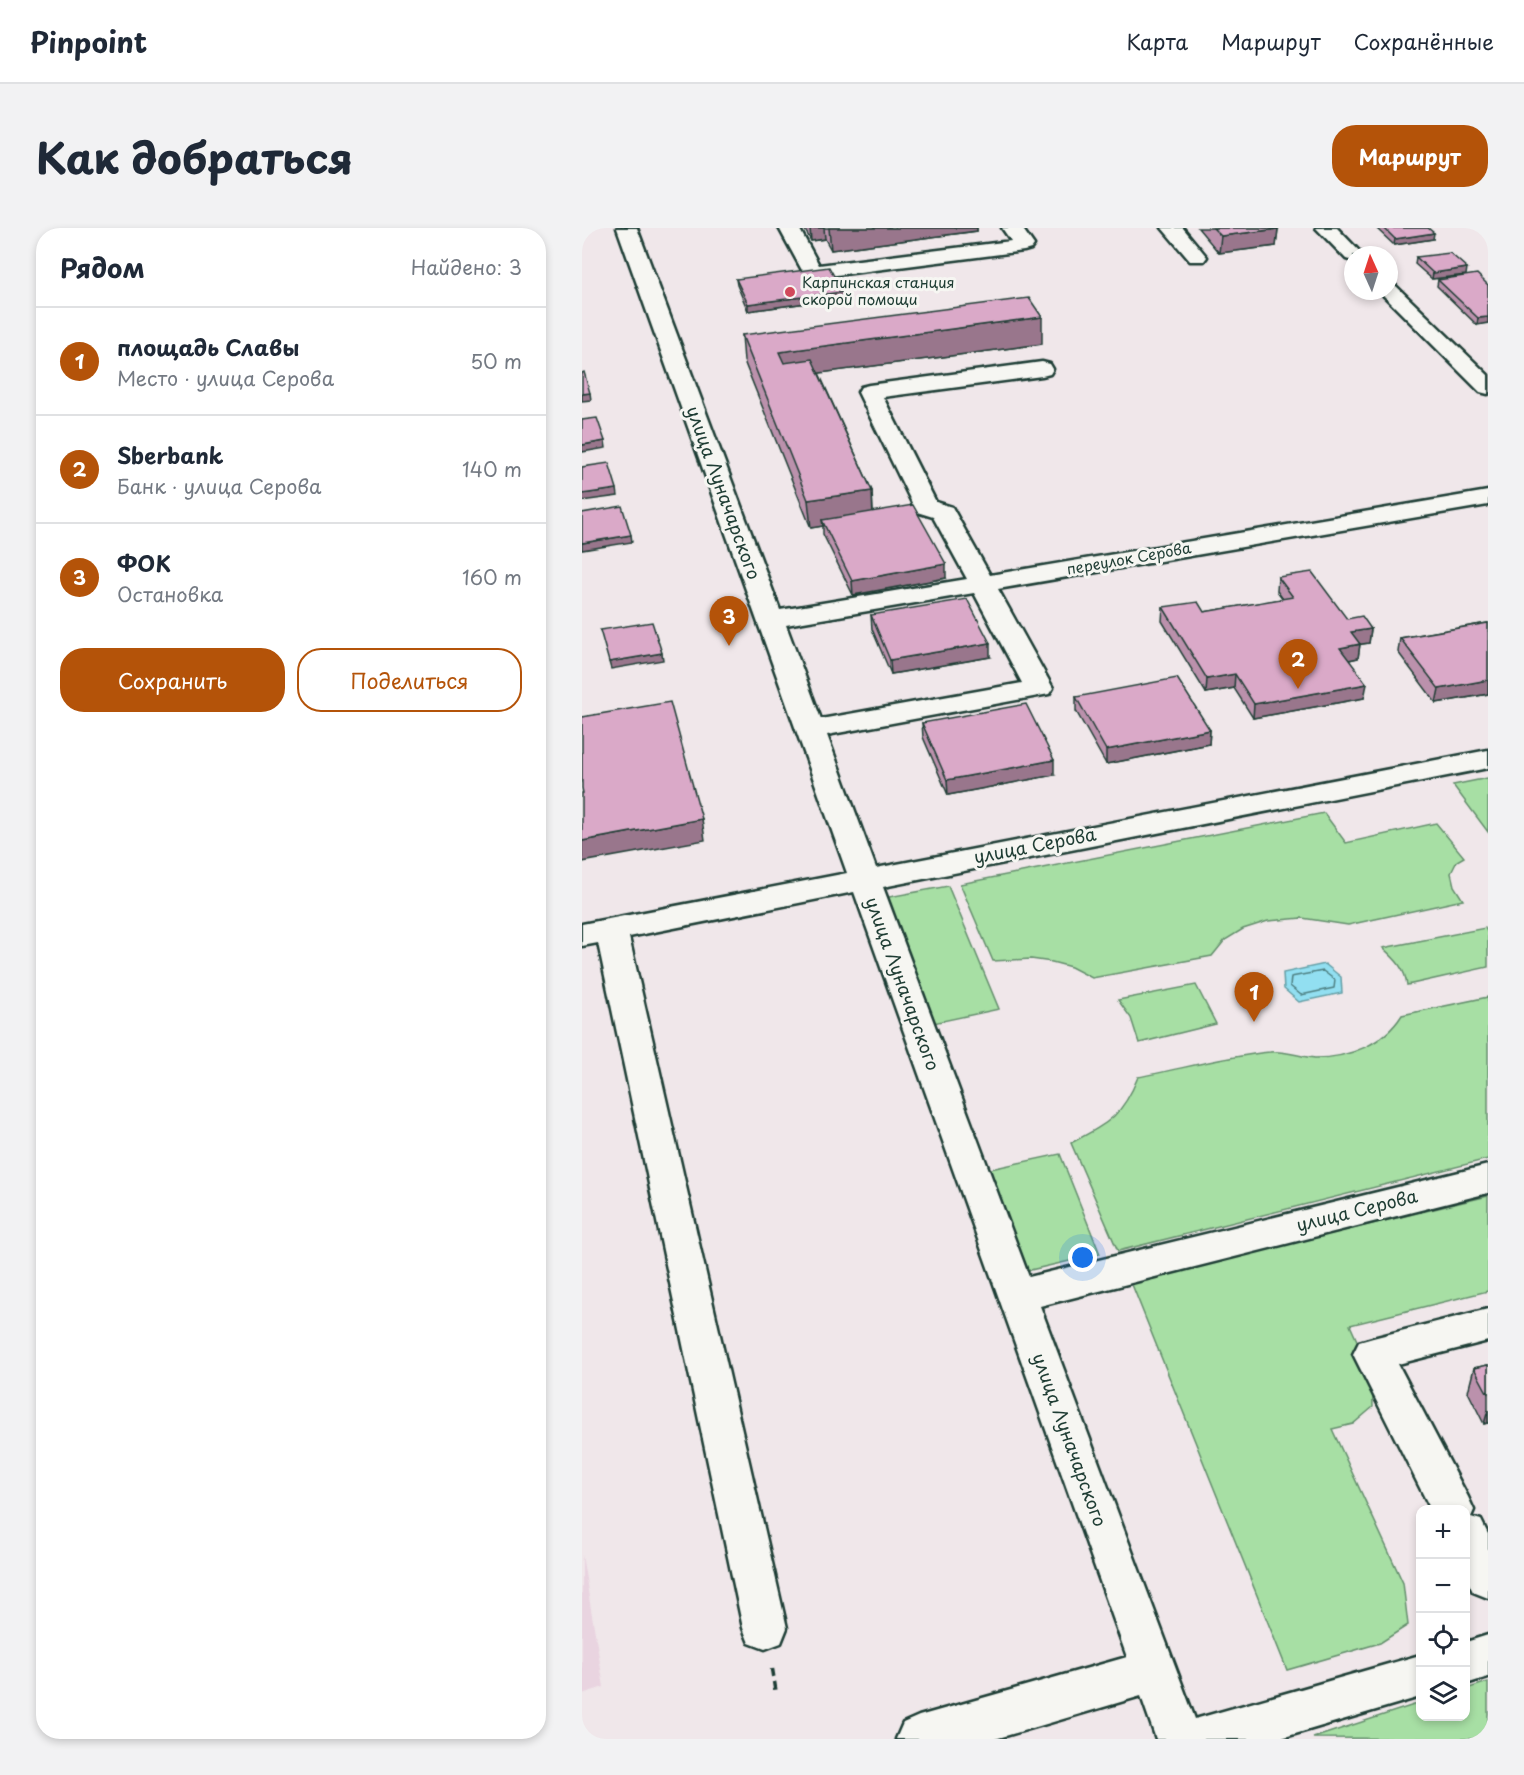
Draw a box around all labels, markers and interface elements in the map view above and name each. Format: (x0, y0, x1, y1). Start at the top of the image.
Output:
text: Pinpoint (30, 20, 147, 63)
text: Карта (1127, 25, 1188, 57)
text: Маршрут (1221, 25, 1321, 57)
text: Сохранённые (1354, 25, 1494, 57)
text: Как добраться (36, 125, 353, 188)
button: Маршрут (1332, 125, 1488, 187)
north arrow (1344, 246, 1398, 300)
text: Рядом (60, 248, 145, 287)
text: Найдено: 3 (411, 252, 522, 282)
place label: Карпинская станция скорой помощи (802, 270, 955, 310)
marker: Карпинская станция скорой помощи (783, 285, 797, 299)
text: площадь Славы (117, 330, 299, 363)
text: 1 (75, 346, 84, 376)
text: 50 m (470, 346, 522, 376)
text: Место · улица Серова (117, 363, 334, 393)
street label: улица Луначарского (680, 402, 768, 583)
text: Sberbank (117, 438, 223, 471)
text: 2 (72, 454, 87, 484)
text: 140 m (462, 454, 522, 484)
text: Банк · улица Серова (117, 471, 321, 501)
street label: переулок Серова (1065, 535, 1193, 580)
text: ФОК (117, 546, 171, 579)
text: 3 (73, 562, 86, 592)
text: 160 m (462, 562, 522, 592)
text: Остановка (117, 579, 223, 609)
pin: 3 (710, 596, 748, 646)
pin: 2 (1278, 640, 1318, 689)
button: Сохранить (60, 648, 285, 712)
button: Поделиться (297, 648, 522, 712)
street label: улица Серова (971, 819, 1099, 870)
street label: улица Луначарского (859, 893, 947, 1074)
pin: 1 (1234, 972, 1274, 1022)
street label: улица Серова (1293, 1181, 1421, 1238)
your location (1068, 1243, 1097, 1272)
street label: улица Луначарского (1026, 1349, 1114, 1530)
map controls (1416, 1505, 1470, 1721)
button: + (1416, 1505, 1470, 1559)
button: − (1416, 1559, 1470, 1613)
button: locate (1416, 1613, 1470, 1667)
button: layers (1416, 1667, 1470, 1721)

